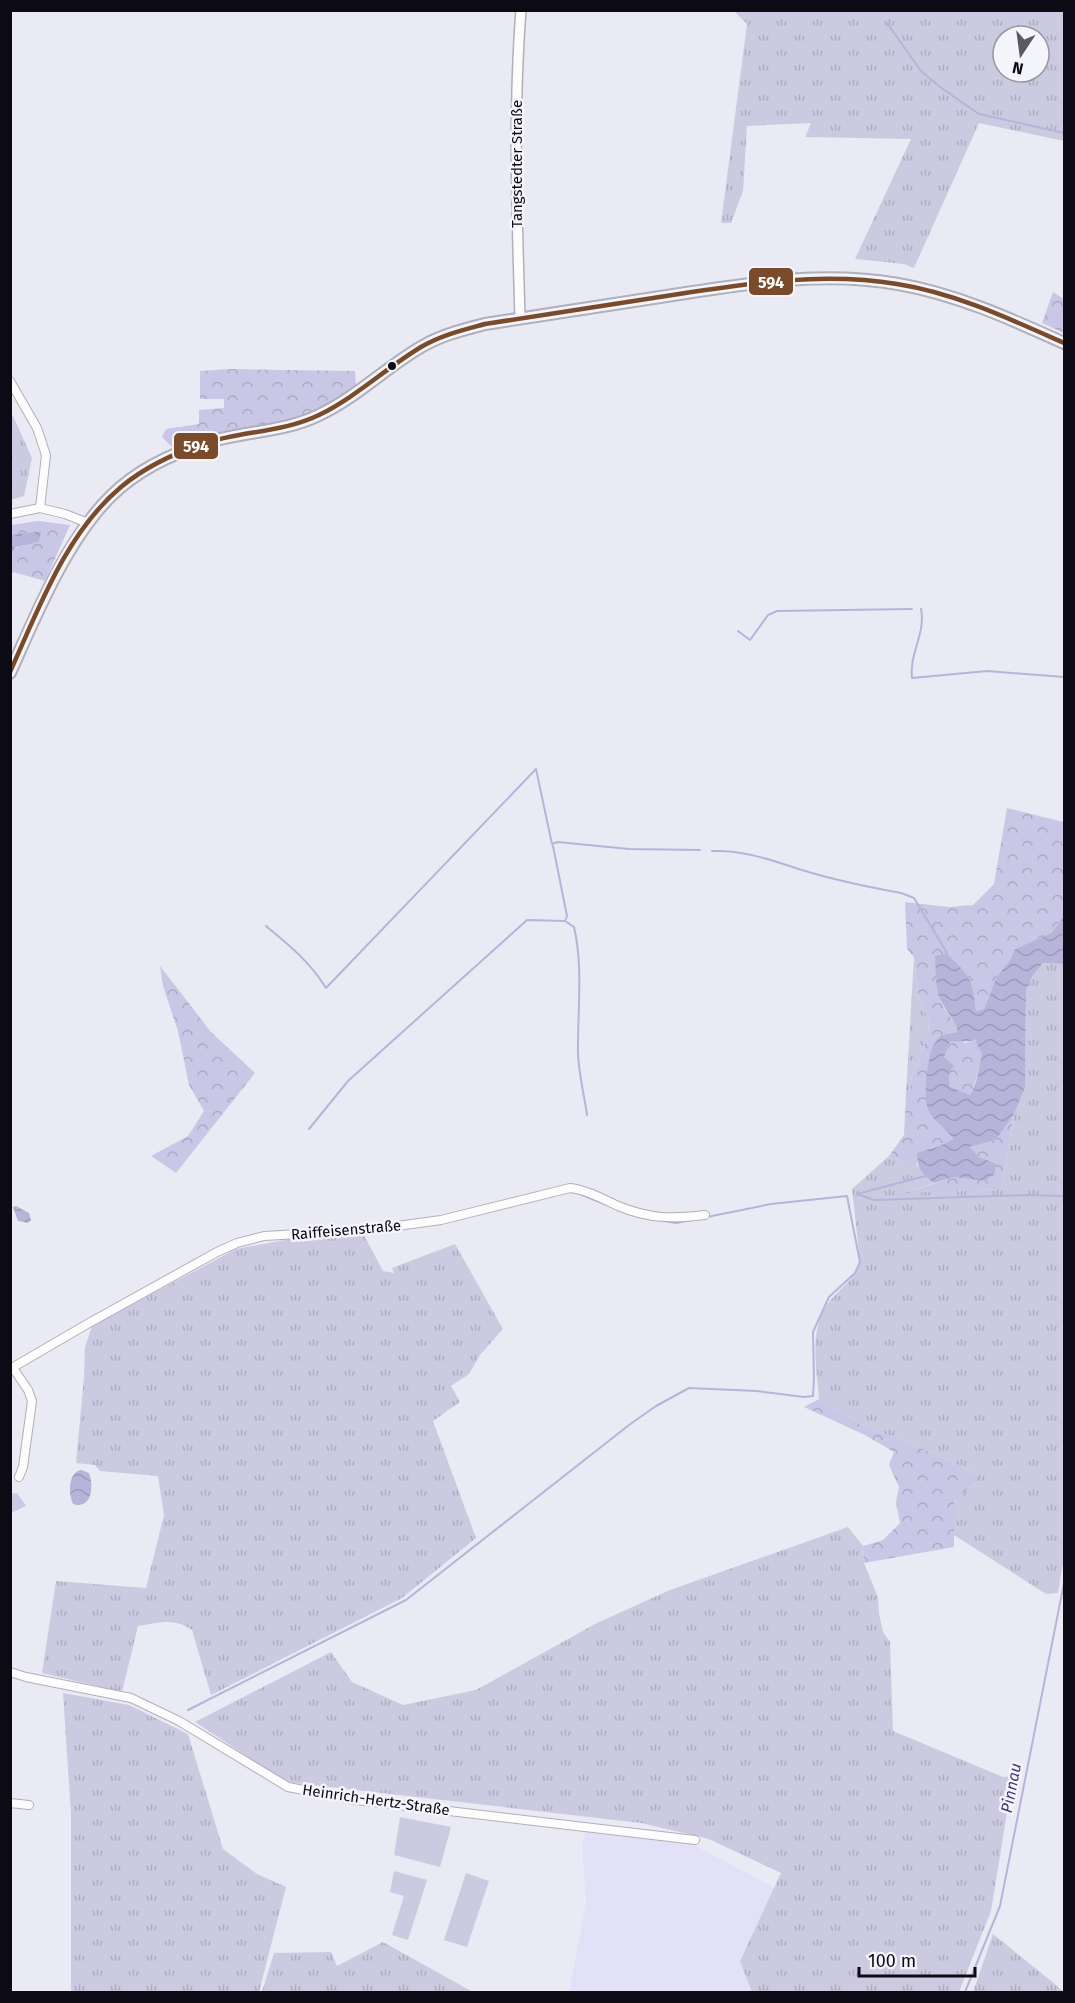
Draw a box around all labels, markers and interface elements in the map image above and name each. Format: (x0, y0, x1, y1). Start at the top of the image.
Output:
north arrow (991, 24, 1051, 84)
text: N (1010, 58, 1025, 79)
street label: Tangstedter Straße (508, 100, 526, 228)
line badge: 594 (748, 267, 794, 296)
text: 594 (758, 273, 784, 292)
unlabelled marker (386, 360, 398, 372)
line badge: 594 (173, 432, 219, 460)
text: 594 (183, 437, 209, 456)
street label: Raiffeisenstraße (290, 1216, 402, 1244)
water label: Pinnau (997, 1761, 1025, 1815)
street label: Heinrich-Hertz-Straße (301, 1781, 451, 1819)
scale bar (859, 1940, 974, 1978)
text: 100 m (868, 1950, 916, 1972)

